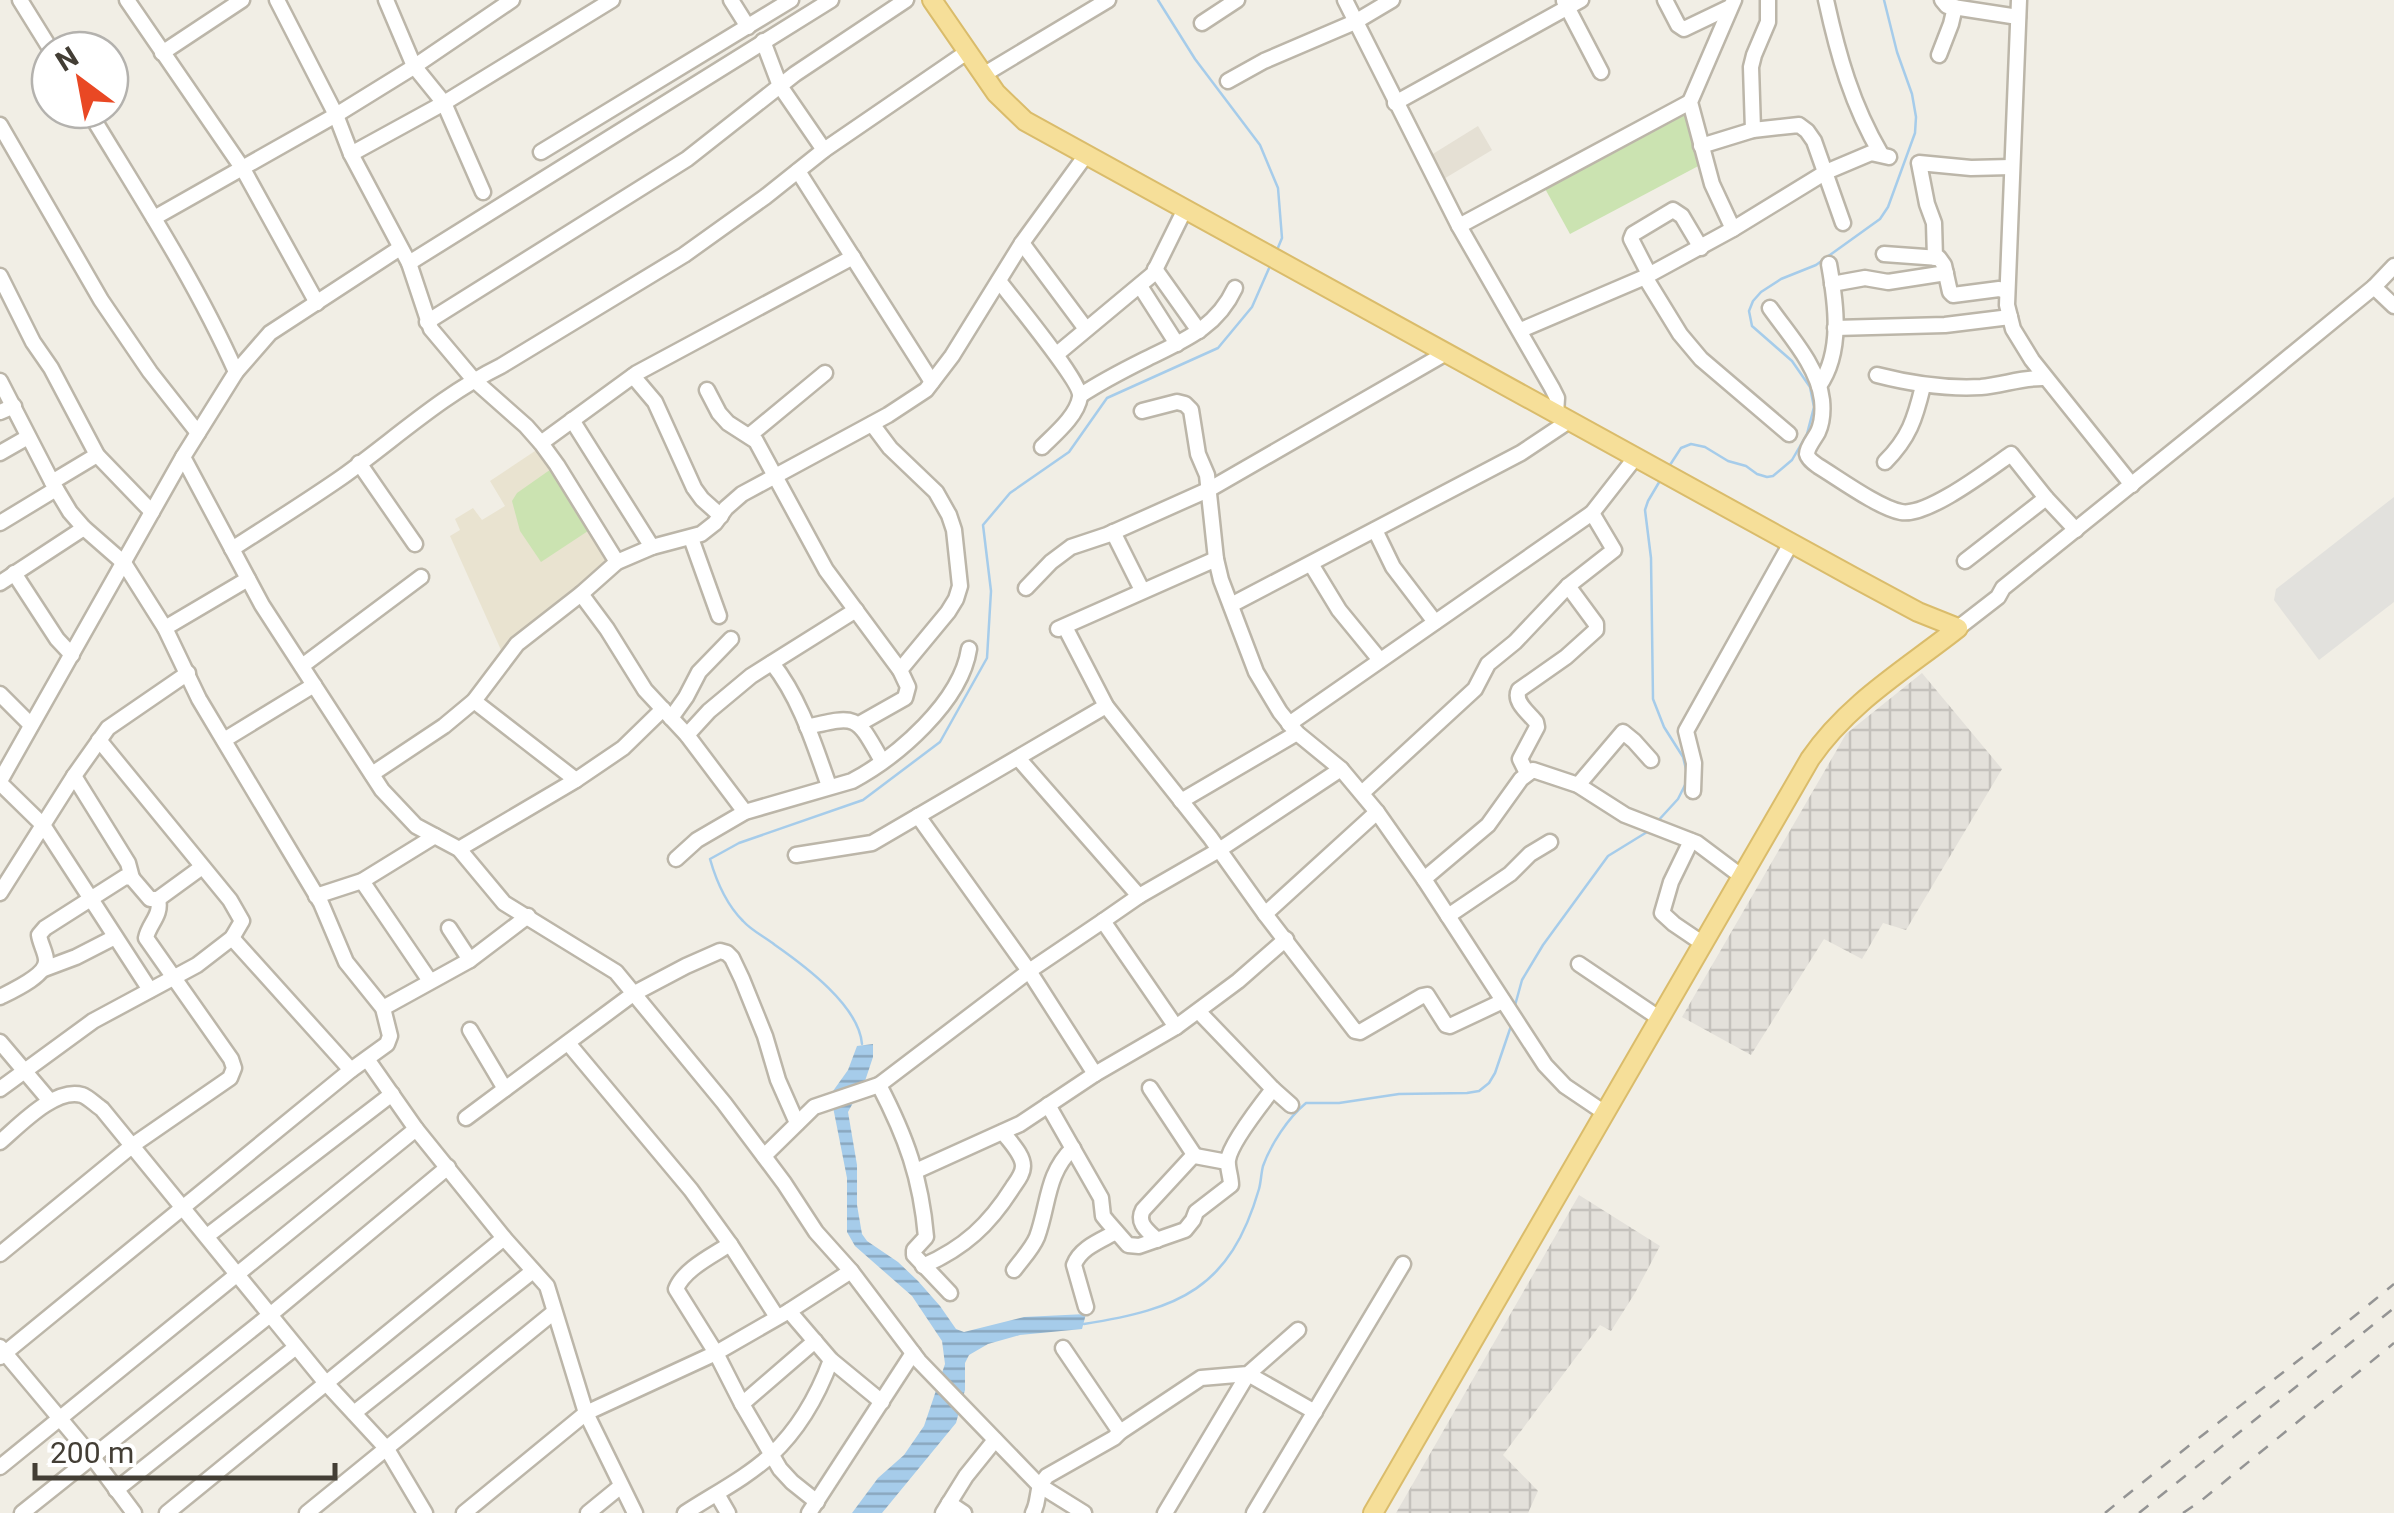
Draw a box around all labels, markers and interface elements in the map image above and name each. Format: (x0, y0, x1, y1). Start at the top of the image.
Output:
north arrow (30, 30, 130, 130)
text: N (50, 40, 84, 78)
scale bar (35, 1418, 335, 1480)
text: 200 m (50, 1435, 134, 1470)

